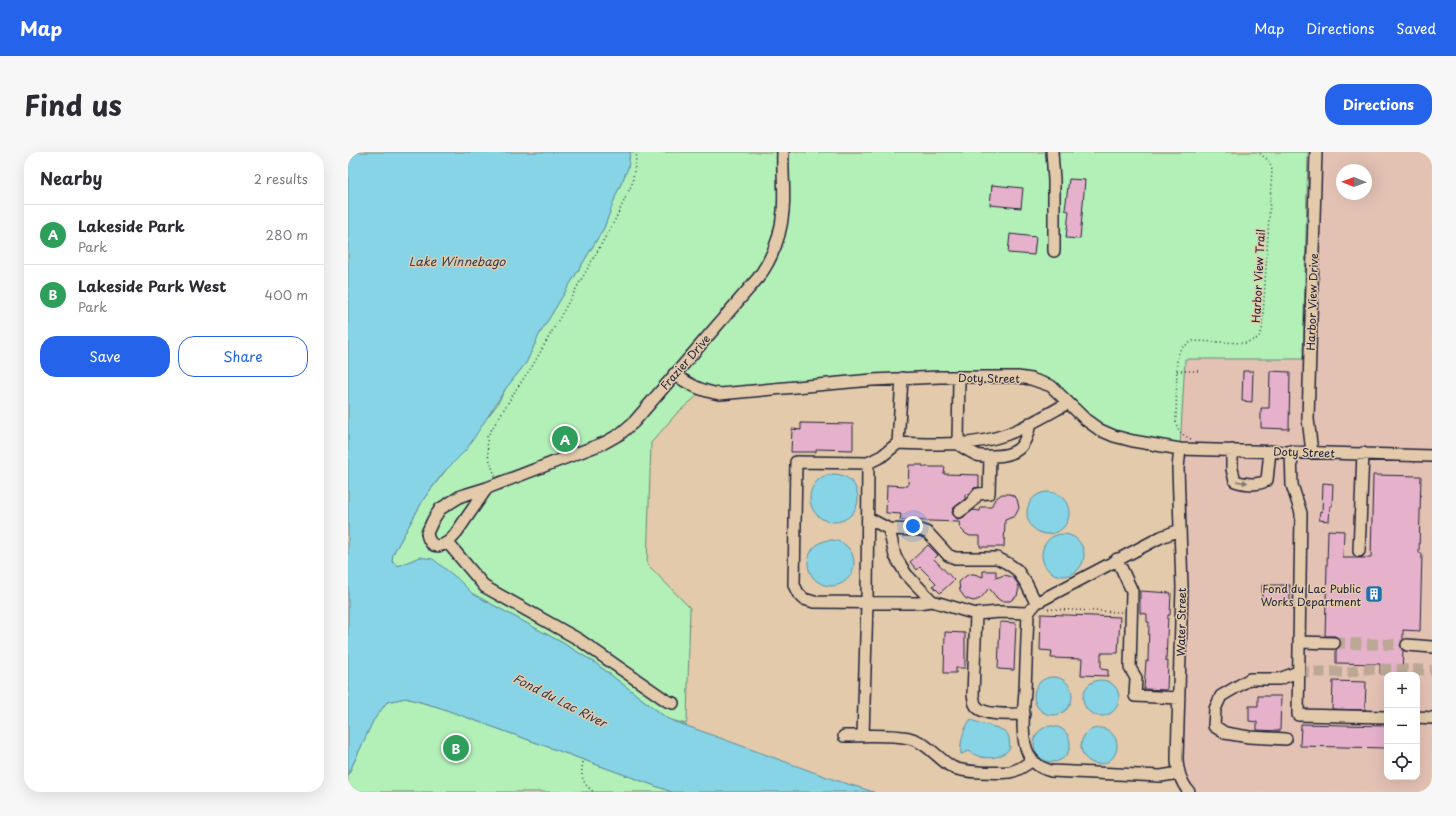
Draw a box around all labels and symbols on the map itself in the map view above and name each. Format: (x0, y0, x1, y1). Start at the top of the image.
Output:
north arrow (1336, 164, 1372, 200)
street label: Harbor View Trail (1247, 229, 1269, 323)
water label: Lake Winnebago (409, 252, 507, 270)
street label: Harbor View Drive (1302, 253, 1322, 351)
street label: Frazier Drive (656, 330, 714, 393)
street label: Doty Street (958, 369, 1020, 387)
pin: A (552, 424, 578, 454)
street label: Doty Street (1273, 442, 1336, 462)
one-way arrow (1236, 479, 1248, 485)
your location (903, 516, 923, 536)
place label: Fond du Lac Public Works Department (1261, 580, 1362, 610)
building icon: Fond du Lac Public Works Department (1364, 584, 1384, 604)
street label: Water Street (1172, 587, 1190, 657)
water label: Fond du Lac River (510, 669, 611, 732)
pin: B (443, 733, 469, 763)

